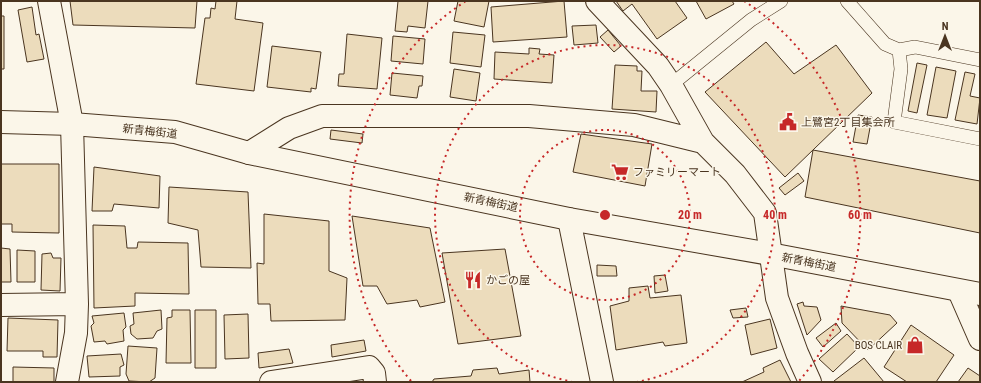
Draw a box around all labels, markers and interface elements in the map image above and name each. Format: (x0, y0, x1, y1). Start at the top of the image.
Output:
north arrow (925, 16, 965, 56)
text: N (942, 20, 949, 33)
public building icon: 上鷺宮2丁目集会所 (778, 112, 798, 132)
place label: 上鷺宮2丁目集会所 (801, 116, 895, 129)
street label: 新青梅街道 (122, 122, 178, 141)
supermarket icon: ファミリーマート (610, 162, 630, 182)
place label: ファミリーマート (633, 166, 721, 179)
street label: 新青梅街道 (463, 190, 519, 215)
centre of rings (598, 208, 612, 222)
text: 20 m (678, 208, 702, 222)
text: 40 m (763, 208, 787, 222)
text: 60 m (848, 208, 872, 222)
street label: 新青梅街道 (781, 251, 837, 274)
restaurant icon: かごの屋 (463, 270, 483, 290)
place label: かごの屋 (486, 274, 530, 287)
shop icon: BOS CLAIR (905, 335, 925, 355)
place label: BOS CLAIR (855, 339, 902, 352)

